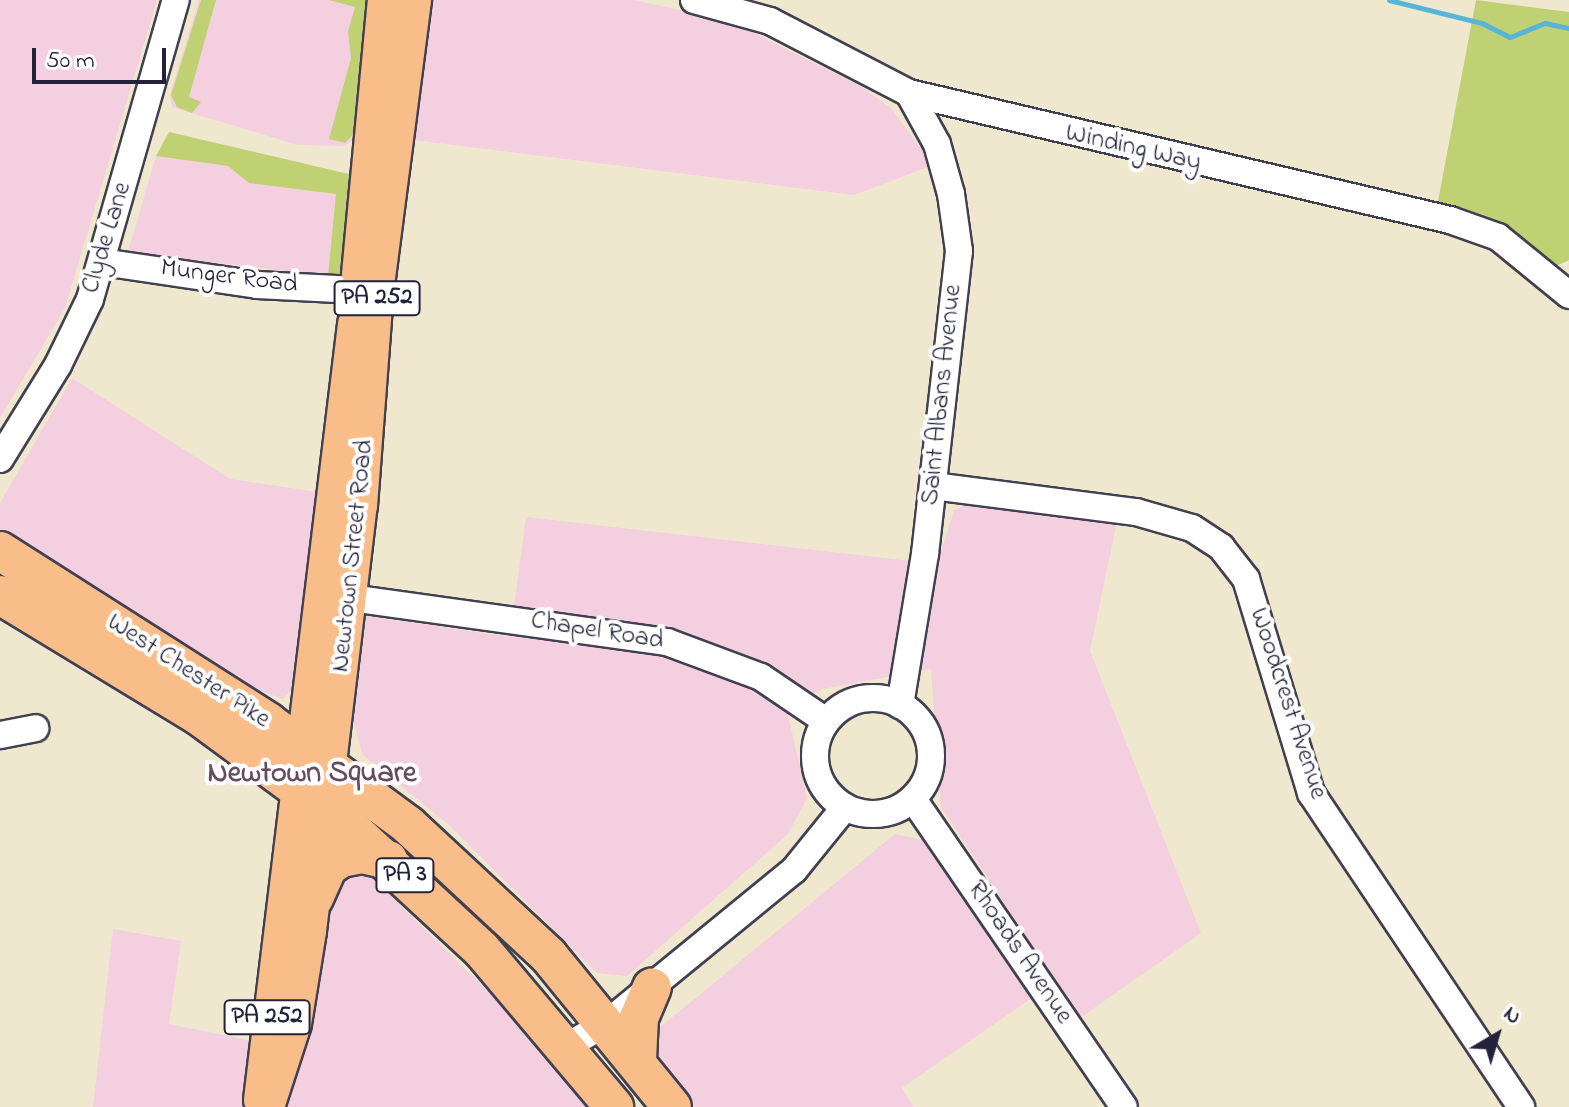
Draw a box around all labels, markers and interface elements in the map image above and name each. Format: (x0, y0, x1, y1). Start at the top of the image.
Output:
scale bar (36, 32, 170, 82)
text: 50 m (46, 44, 95, 79)
street label: Winding Way (1062, 118, 1204, 180)
street label: Clyde Lane (76, 179, 140, 297)
street label: Munger Road (159, 254, 299, 302)
road number: PA 252 (333, 278, 421, 318)
street label: Saint Albans Avenue (916, 283, 970, 507)
street label: Newtown Street Road (326, 438, 382, 674)
street label: Woodcrest Avenue (1241, 604, 1333, 804)
street label: Chapel Road (528, 606, 666, 658)
street label: West Chester Pike (101, 608, 275, 736)
district label: Newtown Square (208, 756, 416, 792)
road number: PA 3 (375, 855, 435, 895)
street label: Rhoads Avenue (960, 875, 1078, 1031)
north arrow (1457, 995, 1537, 1075)
road number: PA 252 (223, 997, 311, 1037)
text: N (1496, 999, 1527, 1033)

